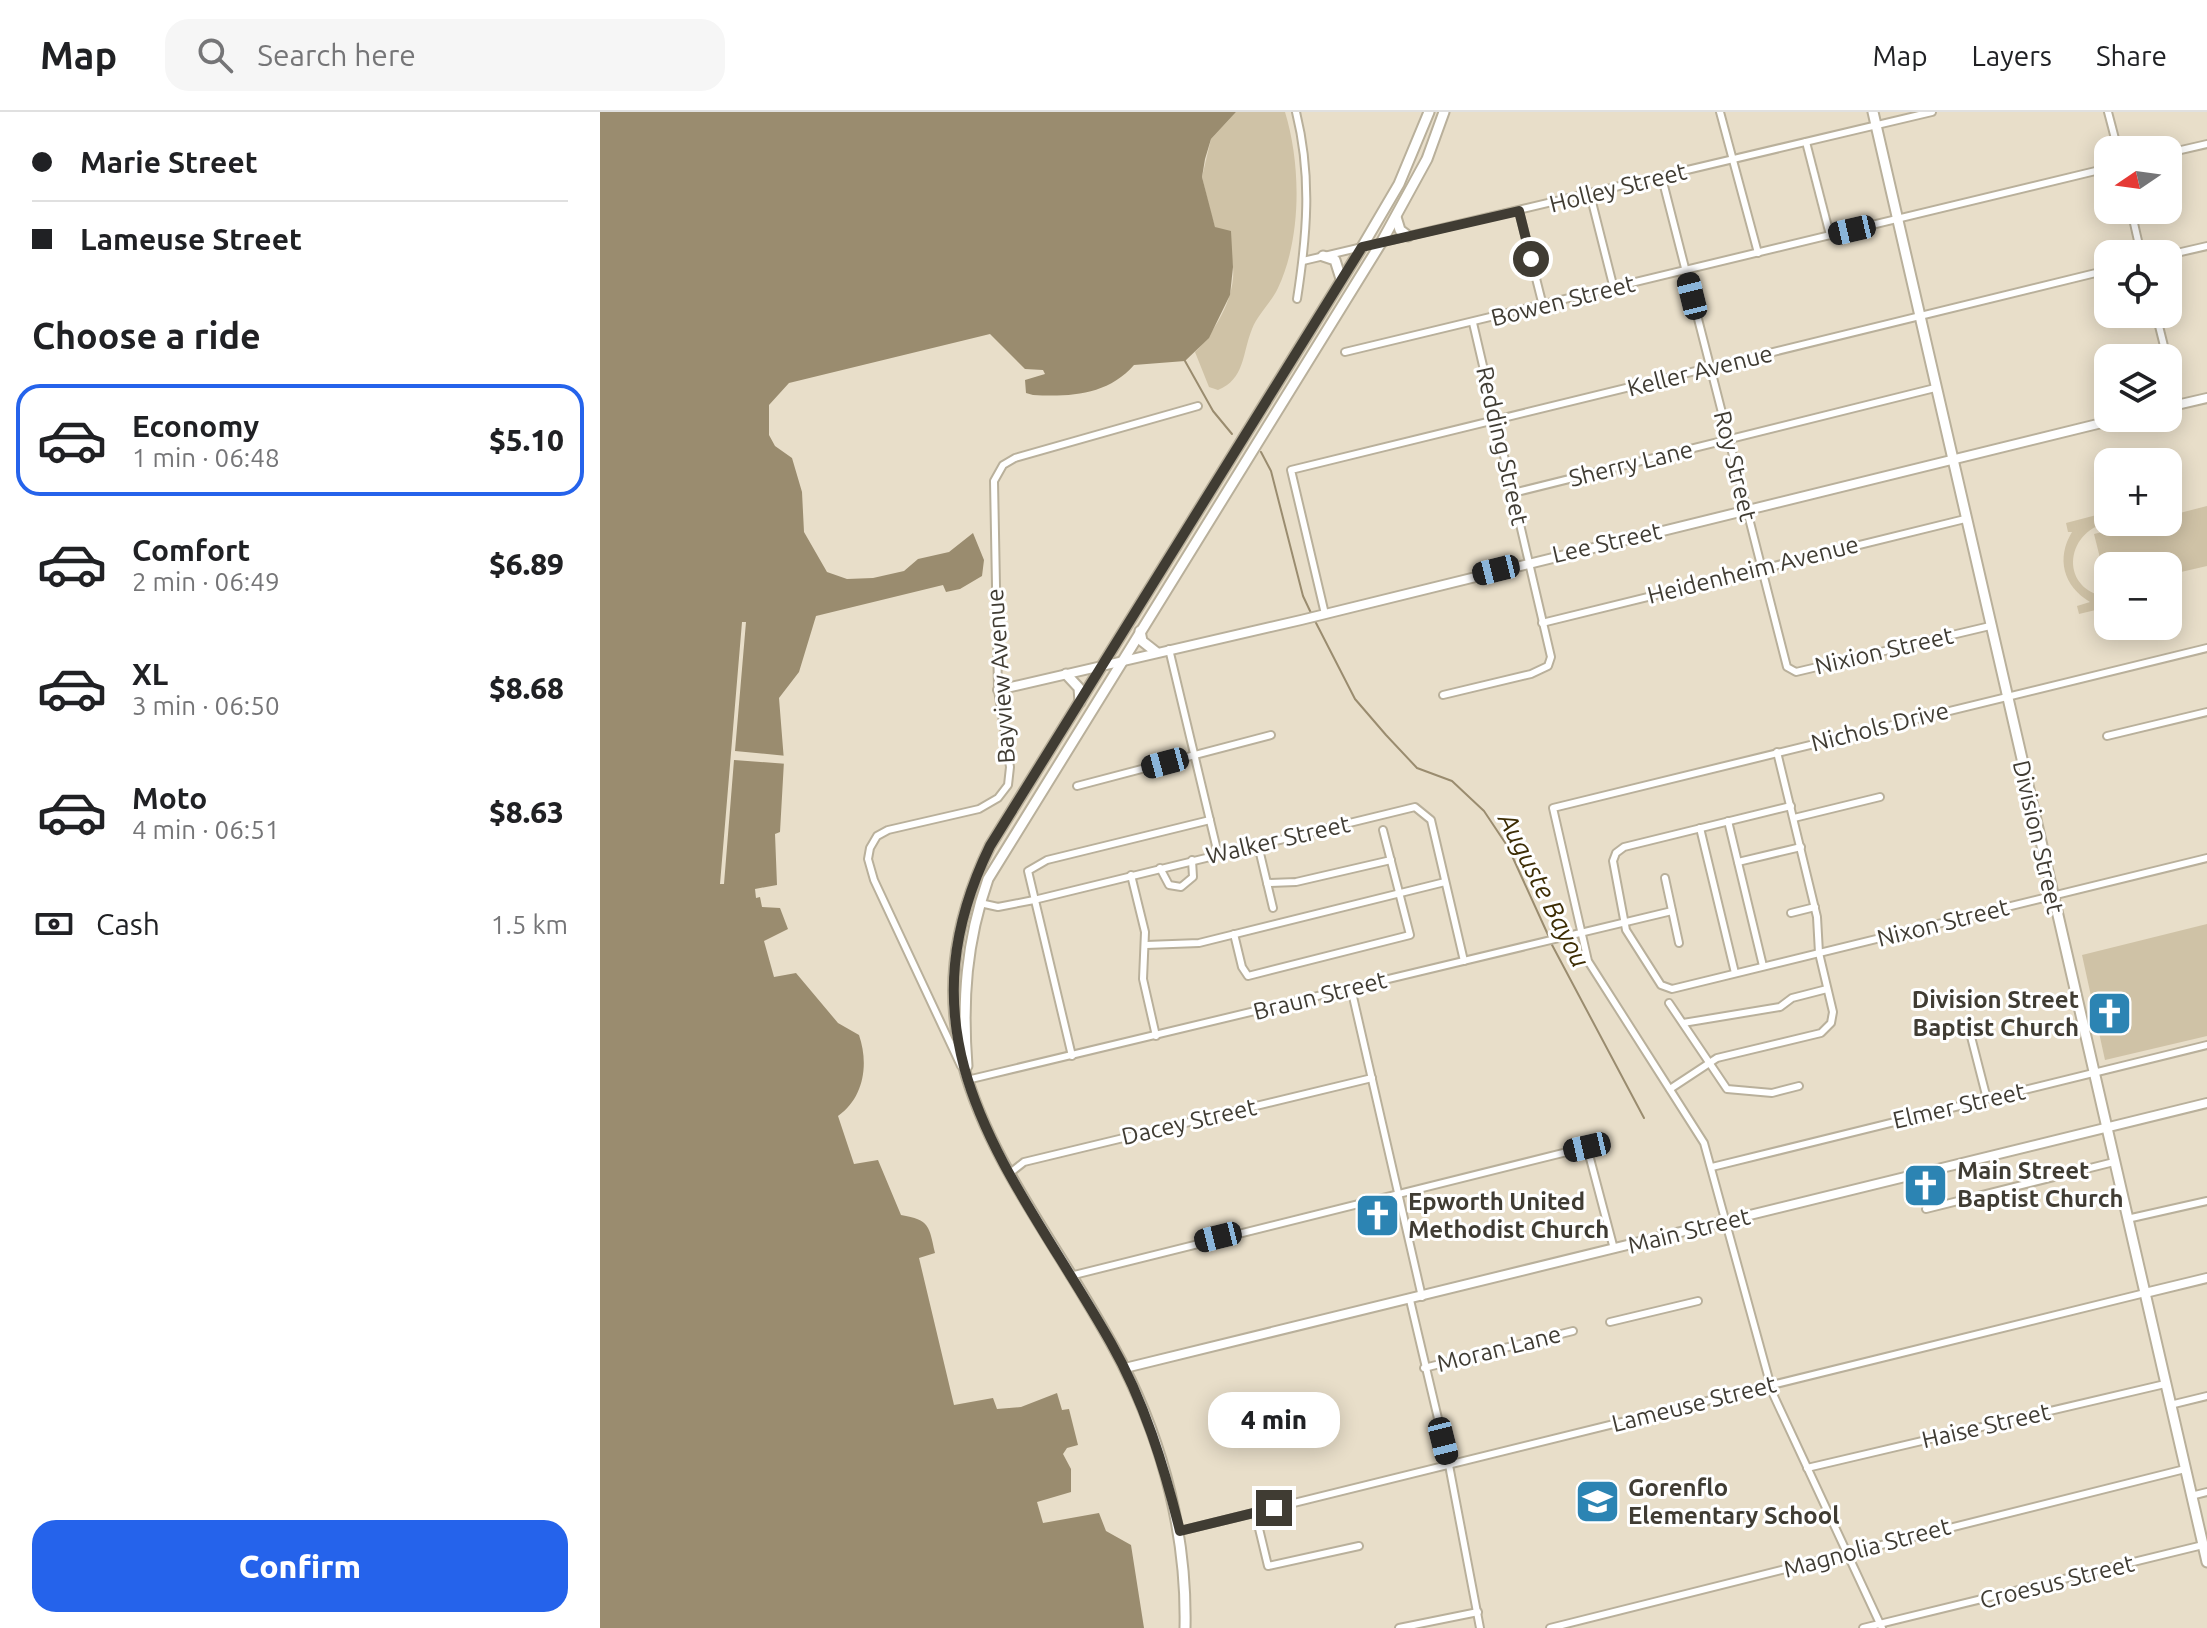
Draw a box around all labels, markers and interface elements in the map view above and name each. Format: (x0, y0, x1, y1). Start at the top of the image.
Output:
search box (165, 19, 725, 91)
icon: search (193, 33, 237, 77)
text: Map (40, 34, 117, 76)
text: Search here (257, 38, 416, 72)
text: Map (1872, 40, 1928, 71)
text: Layers (1972, 40, 2052, 71)
text: Share (2096, 40, 2167, 71)
north arrow (2094, 136, 2182, 224)
map controls (2094, 136, 2182, 640)
text: Marie Street (80, 145, 258, 179)
street label: Holley Street (1546, 157, 1690, 218)
car (1826, 213, 1878, 247)
text: Lameuse Street (80, 222, 302, 256)
button: locate (2094, 240, 2182, 328)
route start (1513, 241, 1549, 277)
street label: Bowen Street (1488, 269, 1638, 331)
car (1675, 270, 1709, 322)
text: Choose a ride (32, 315, 261, 356)
street label: Keller Avenue (1624, 339, 1775, 402)
button: layers (2094, 344, 2182, 432)
street label: Redding Street (1471, 364, 1534, 528)
icon: car (36, 404, 108, 476)
street label: Roy Street (1709, 408, 1762, 525)
text: Economy (132, 409, 259, 443)
text: $5.10 (489, 423, 564, 457)
street label: Sherry Lane (1566, 435, 1696, 492)
text: 1 min · 06:48 (132, 443, 280, 472)
button: + (2094, 448, 2182, 536)
street label: Lee Street (1550, 517, 1665, 568)
icon: car (36, 528, 108, 600)
street label: Heidenheim Avenue (1645, 530, 1861, 609)
text: Comfort (132, 533, 250, 567)
text: $6.89 (489, 547, 564, 581)
button: − (2094, 552, 2182, 640)
car (1470, 553, 1522, 587)
text: 2 min · 06:49 (132, 567, 280, 596)
street label: Bayview Avenue (981, 588, 1020, 764)
street label: Nixion Street (1812, 621, 1956, 680)
icon: car (36, 652, 108, 724)
text: XL (132, 657, 168, 691)
text: $8.68 (489, 671, 564, 705)
text: 3 min · 06:50 (132, 691, 280, 720)
street label: Nichols Drive (1808, 696, 1951, 757)
car (1139, 745, 1191, 781)
street label: Division Street (2008, 757, 2069, 917)
icon: car (36, 776, 108, 848)
text: Moto (132, 781, 207, 815)
text: $8.63 (489, 795, 564, 829)
water label: Auguste Bayou (1492, 806, 1596, 972)
street label: Walker Street (1203, 810, 1353, 869)
text: 4 min · 06:51 (132, 815, 280, 844)
street label: Nixon Street (1874, 893, 2012, 952)
icon: cash (32, 902, 76, 946)
text: Cash (96, 907, 160, 941)
text: 1.5 km (491, 910, 568, 939)
street label: Braun Street (1250, 966, 1390, 1025)
place label: Division Street Baptist Church (1912, 986, 2079, 1041)
church icon: Division Street Baptist Church (2086, 990, 2134, 1038)
street label: Elmer Street (1890, 1077, 2028, 1134)
street label: Dacey Street (1119, 1093, 1260, 1150)
car (1561, 1130, 1613, 1164)
place label: Main Street Baptist Church (1957, 1157, 2124, 1212)
church icon: Main Street Baptist Church (1902, 1161, 1950, 1209)
place label: Epworth United Methodist Church (1408, 1188, 1609, 1243)
church icon: Epworth United Methodist Church (1353, 1192, 1401, 1240)
street label: Main Street (1625, 1202, 1753, 1259)
car (1192, 1220, 1244, 1254)
street label: Moran Lane (1434, 1320, 1564, 1377)
street label: Lameuse Street (1609, 1370, 1779, 1437)
callout: 4 min (1208, 1392, 1340, 1448)
street label: Haise Street (1919, 1397, 2053, 1453)
text: 4 min (1241, 1405, 1307, 1434)
car (1426, 1415, 1460, 1467)
place label: Gorenflo Elementary School (1628, 1474, 1840, 1529)
school or university icon: Gorenflo Elementary School (1573, 1478, 1621, 1526)
route end (1256, 1490, 1292, 1526)
street label: Magnolia Street (1780, 1512, 1954, 1583)
button: Confirm (32, 1520, 568, 1612)
street label: Croesus Street (1977, 1549, 2137, 1614)

